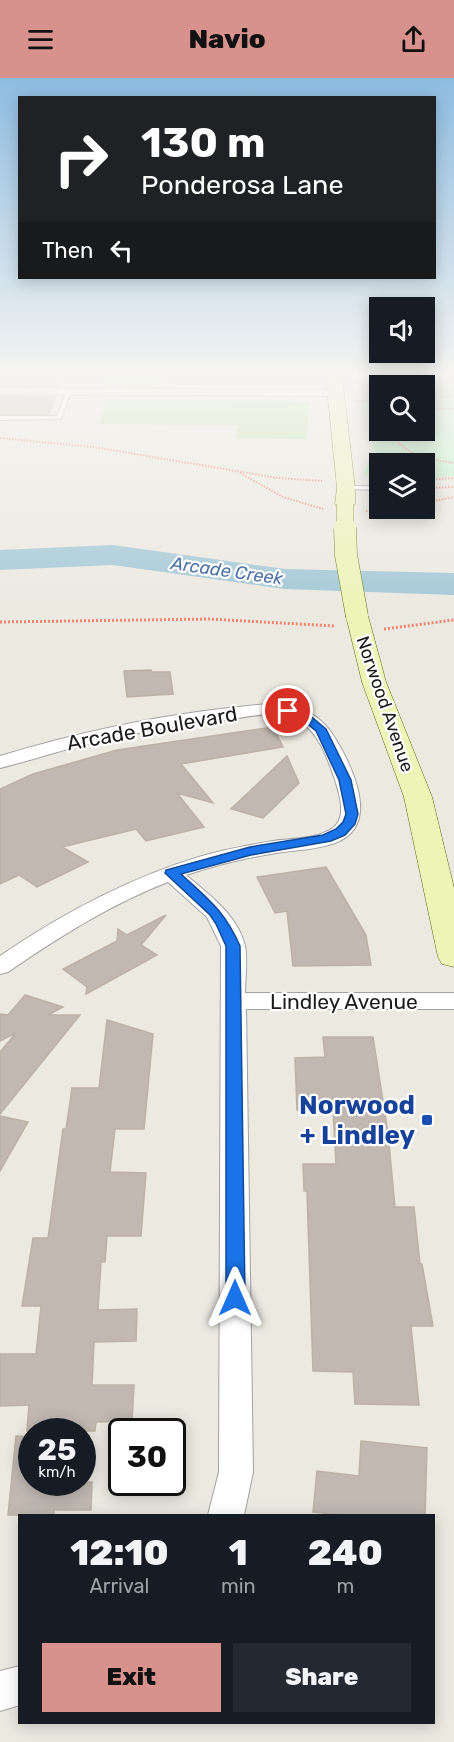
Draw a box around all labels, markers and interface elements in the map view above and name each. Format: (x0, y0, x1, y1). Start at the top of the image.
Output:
icon: menu (24, 23, 57, 56)
text: Navio (188, 23, 266, 55)
icon: share (397, 23, 430, 56)
text: 130 m (141, 118, 266, 168)
icon: right (42, 120, 120, 198)
text: Ponderosa Lane (141, 169, 344, 201)
icon: left (105, 234, 138, 267)
text: Then (42, 237, 93, 264)
map controls (369, 297, 435, 519)
button: sound (369, 297, 435, 363)
button: search (369, 375, 435, 441)
button: layers (369, 453, 435, 519)
water label: Arcade Creek (169, 552, 285, 590)
street label: Norwood Avenue (351, 633, 419, 775)
pin (262, 685, 313, 736)
icon: arrive (271, 694, 304, 727)
street label: Arcade Boulevard (65, 701, 239, 755)
street label: Lindley Avenue (270, 989, 418, 1014)
place label: Norwood + Lindley (299, 1090, 415, 1151)
marker: Norwood + Lindley (420, 1113, 434, 1127)
position arrow (203, 1266, 267, 1330)
speed limit sign: 30 (108, 1418, 186, 1496)
text: 25 (38, 1432, 76, 1468)
text: km/h (38, 1463, 76, 1481)
text: 12:10 (70, 1531, 169, 1574)
text: 1 (229, 1531, 248, 1574)
text: 240 (308, 1531, 383, 1574)
text: Arrival (89, 1574, 149, 1598)
text: min (221, 1574, 256, 1598)
text: m (336, 1574, 354, 1598)
button: Exit (42, 1643, 221, 1712)
button: Share (233, 1643, 411, 1712)

